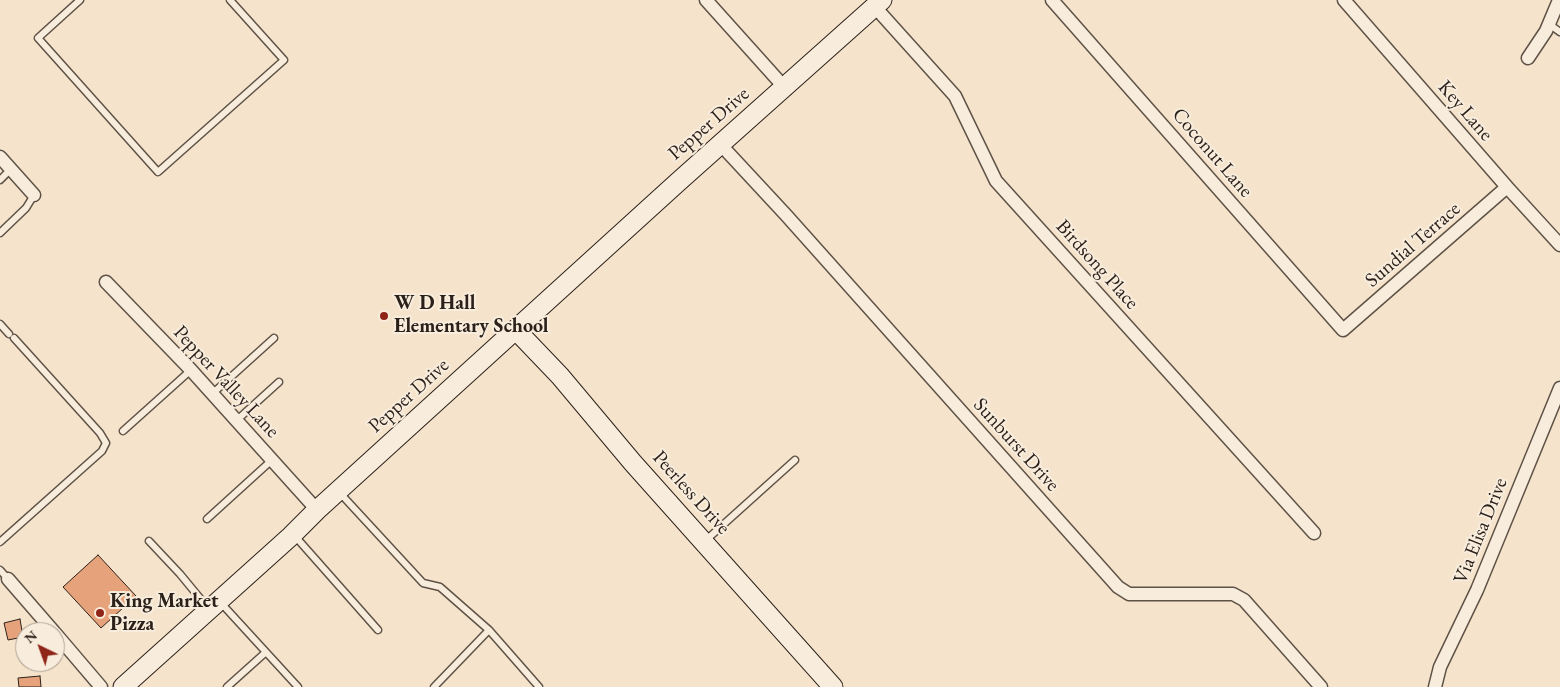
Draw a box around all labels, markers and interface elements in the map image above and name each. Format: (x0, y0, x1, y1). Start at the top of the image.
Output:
street label: Key Lane (1432, 76, 1498, 146)
street label: Pepper Drive (663, 82, 755, 166)
street label: Coconut Lane (1166, 103, 1258, 203)
street label: Sundial Terrace (1361, 197, 1465, 293)
street label: Birdsong Place (1050, 215, 1144, 315)
place label: W D Hall Elementary School (394, 292, 548, 339)
marker: W D Hall Elementary School (378, 310, 390, 322)
street label: Pepper Valley Lane (168, 321, 284, 443)
street label: Pepper Drive (364, 354, 454, 438)
street label: Sunburst Drive (968, 393, 1064, 497)
street label: Peerless Drive (647, 446, 735, 540)
street label: Via Elisa Drive (1449, 475, 1513, 587)
place label: King Market Pizza (110, 590, 219, 637)
marker: King Market Pizza (94, 607, 106, 619)
north arrow (15, 622, 65, 672)
text: N (20, 626, 41, 647)

